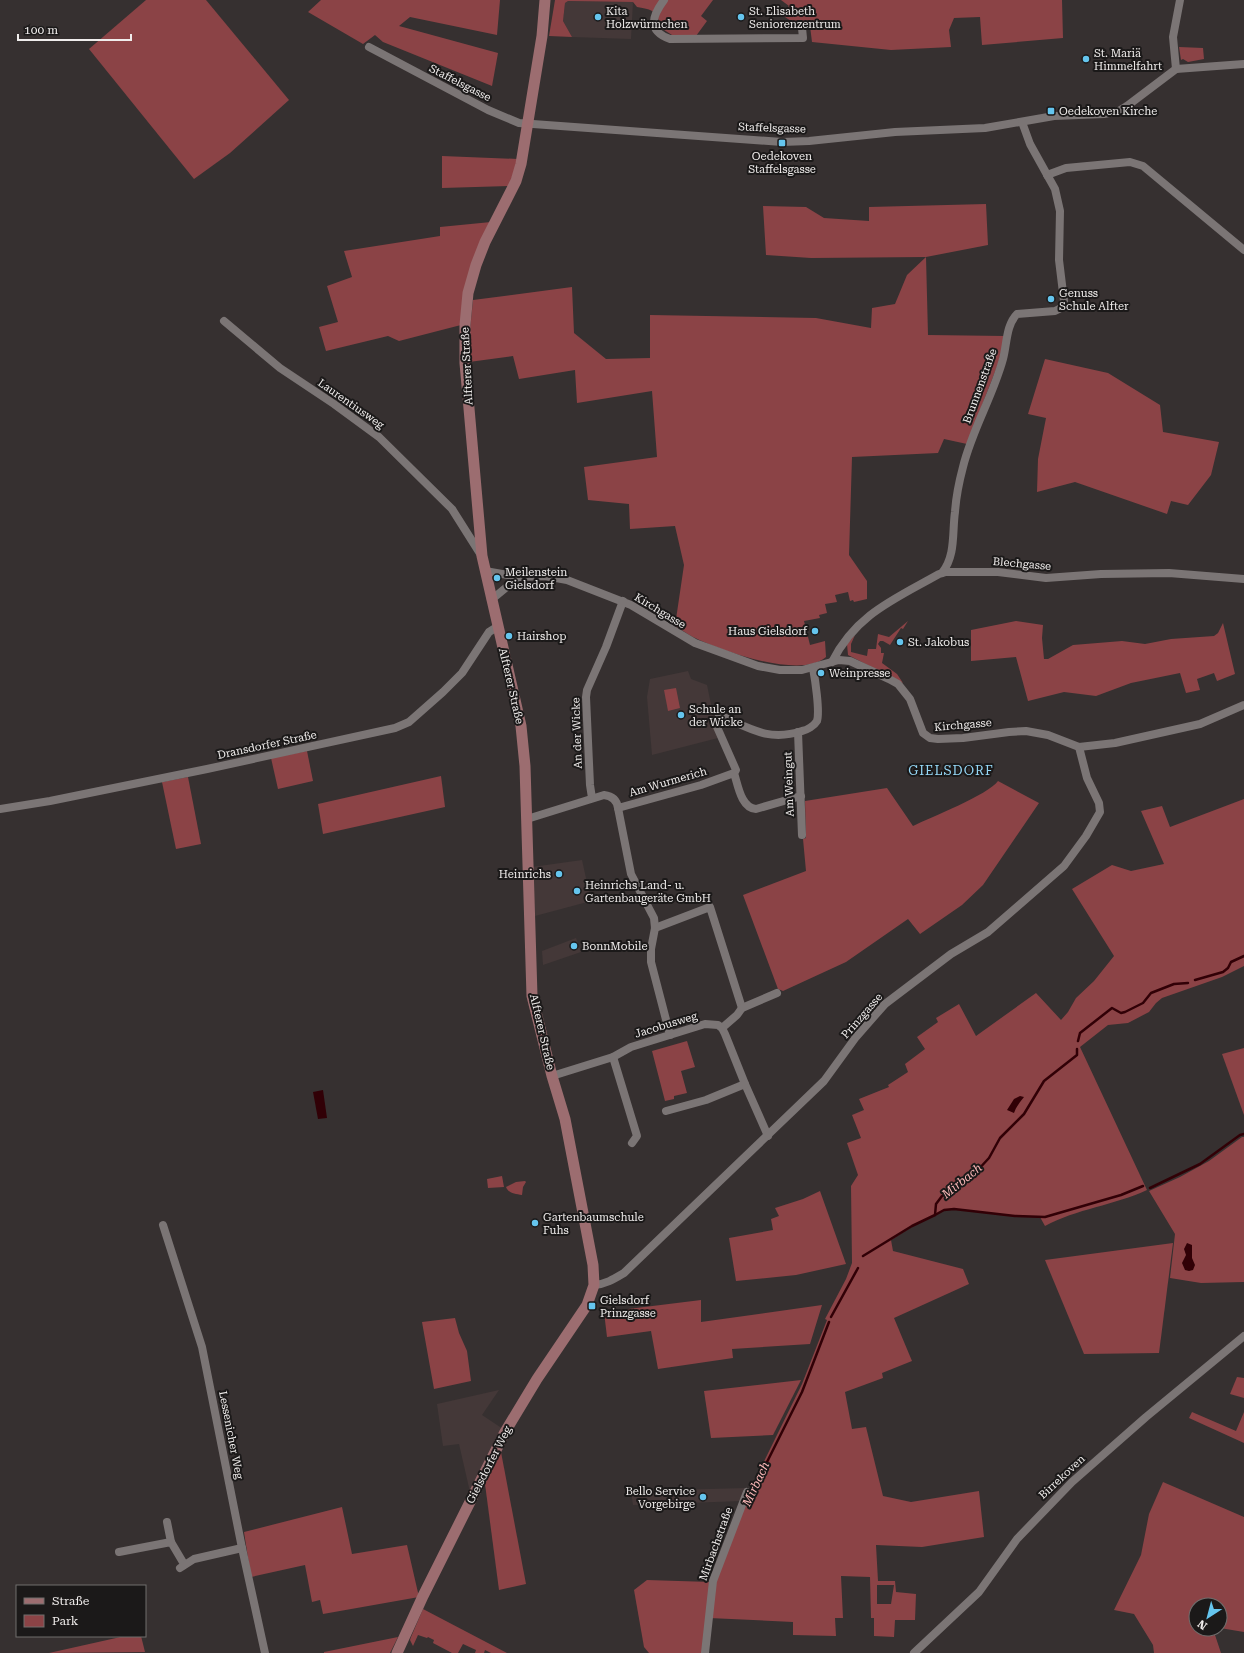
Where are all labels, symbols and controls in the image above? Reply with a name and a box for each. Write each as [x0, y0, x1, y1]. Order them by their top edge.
place label: Kita Holzwürmchen [606, 5, 688, 31]
place label: St. Elisabeth Seniorenzentrum [749, 5, 841, 31]
marker: Kita Holzwürmchen [593, 12, 603, 22]
marker: St. Elisabeth Seniorenzentrum [736, 12, 746, 22]
scale bar [18, 16, 131, 42]
text: 100 m [24, 23, 58, 37]
place label: St. Mariä Himmelfahrt [1094, 47, 1162, 73]
marker: St. Mariä Himmelfahrt [1081, 54, 1091, 64]
street label: Staffelsgasse [427, 62, 493, 104]
place label: Oedekoven Kirche [1059, 105, 1157, 118]
marker: Oedekoven Kirche [1046, 106, 1056, 116]
street label: Staffelsgasse [738, 120, 806, 136]
marker: Oedekoven Staffelsgasse [777, 138, 787, 148]
place label: Oedekoven Staffelsgasse [748, 150, 816, 176]
place label: Genuss Schule Alfter [1059, 287, 1129, 313]
marker: Genuss Schule Alfter [1046, 294, 1056, 304]
street label: Alfterer Straße [458, 327, 476, 405]
street label: Brunnenstraße [960, 347, 1000, 425]
street label: Laurentiusweg [315, 376, 387, 432]
street label: Blechgasse [992, 555, 1052, 573]
place label: Meilenstein Gielsdorf [505, 566, 567, 592]
marker: Meilenstein Gielsdorf [492, 573, 502, 583]
street label: Kirchgasse [632, 591, 688, 631]
place label: Haus Gielsdorf [728, 625, 808, 638]
marker: Haus Gielsdorf [810, 626, 820, 636]
place label: Hairshop [517, 630, 566, 643]
marker: Hairshop [504, 631, 514, 641]
place label: St. Jakobus [908, 636, 969, 649]
marker: St. Jakobus [895, 637, 905, 647]
street label: Alfterer Straße [496, 647, 526, 725]
place label: Weinpresse [829, 667, 890, 680]
marker: Weinpresse [816, 668, 826, 678]
street label: An der Wicke [569, 697, 585, 769]
place label: Schule an der Wicke [689, 703, 743, 729]
marker: Schule an der Wicke [676, 710, 686, 720]
street label: Kirchgasse [934, 716, 992, 734]
street label: Dransdorfer Straße [216, 728, 318, 762]
street label: Am Weingut [781, 751, 797, 817]
district label: GIELSDORF [908, 763, 994, 778]
street label: Am Wurmerich [628, 765, 708, 799]
place label: Heinrichs [499, 868, 551, 881]
marker: Heinrichs [554, 869, 564, 879]
place label: Heinrichs Land- u. Gartenbaugeräte GmbH [585, 879, 711, 905]
marker: Heinrichs Land- u. Gartenbaugeräte GmbH [572, 886, 582, 896]
place label: BonnMobile [582, 940, 648, 953]
marker: BonnMobile [569, 941, 579, 951]
street label: Prinzgasse [839, 991, 885, 1041]
street label: Alfterer Straße [527, 993, 557, 1071]
street label: Jacobusweg [633, 1009, 700, 1041]
water label: Mirbach [938, 1161, 985, 1202]
place label: Gartenbaumschule Fuhs [543, 1211, 644, 1237]
marker: Gartenbaumschule Fuhs [530, 1218, 540, 1228]
place label: Gielsdorf Prinzgasse [600, 1294, 656, 1320]
marker: Gielsdorf Prinzgasse [587, 1301, 597, 1311]
street label: Lessenicher Weg [216, 1390, 246, 1481]
street label: Gielsdorfer Weg [464, 1423, 515, 1506]
street label: Birrekoven [1036, 1452, 1088, 1502]
water label: Mirbach [739, 1459, 772, 1509]
place label: Bello Service Vorgebirge [625, 1485, 695, 1511]
marker: Bello Service Vorgebirge [698, 1492, 708, 1502]
street label: Mirbachstraße [697, 1505, 735, 1583]
legend [16, 1585, 146, 1637]
text: Straße [52, 1594, 90, 1608]
north arrow [1188, 1597, 1228, 1637]
text: Park [52, 1614, 79, 1628]
text: N [1195, 1617, 1210, 1632]

